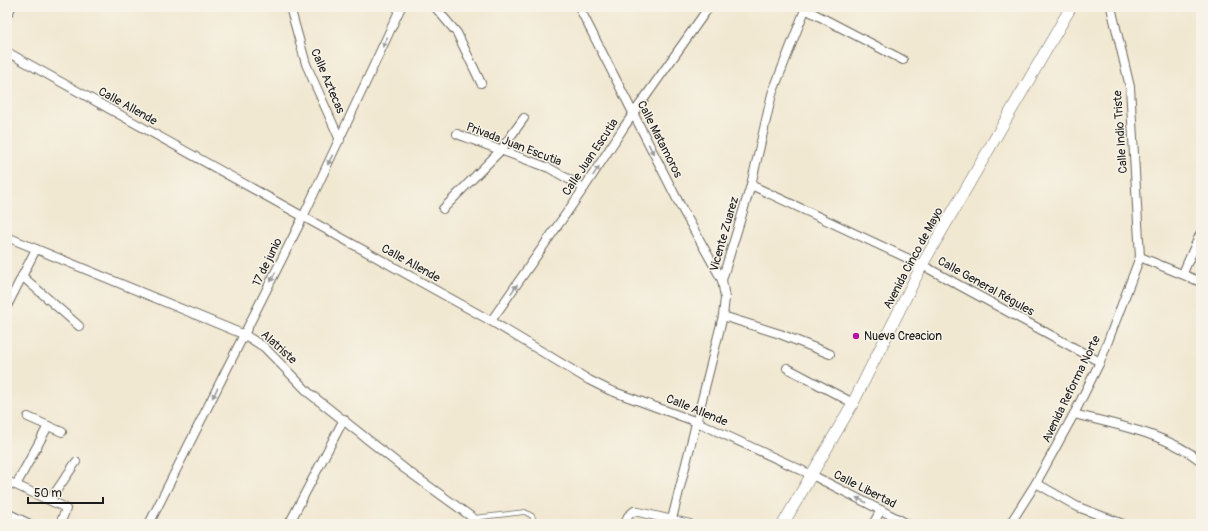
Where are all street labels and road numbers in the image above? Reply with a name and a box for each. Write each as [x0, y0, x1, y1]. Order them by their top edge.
street label: Calle Aztecas [307, 47, 348, 116]
street label: Calle Allende [96, 84, 160, 129]
street label: Calle Indio Triste [1110, 90, 1131, 174]
street label: Calle Matamoros [634, 98, 686, 181]
street label: Calle Juan Escutia [559, 115, 622, 199]
street label: Privada Juan Escutia [464, 119, 564, 170]
street label: Vicente Zuarez [707, 195, 742, 273]
street label: Avenida Cinco de Mayo [880, 204, 947, 312]
street label: 17 de junio [249, 235, 286, 289]
street label: Calle Allende [379, 241, 443, 286]
street label: Calle General Régules [935, 254, 1037, 320]
street label: Alatriste [258, 327, 300, 367]
street label: Avenida Reforma Norte [1039, 333, 1104, 445]
street label: Calle Allende [664, 391, 730, 430]
street label: Calle Libertad [831, 467, 899, 512]

